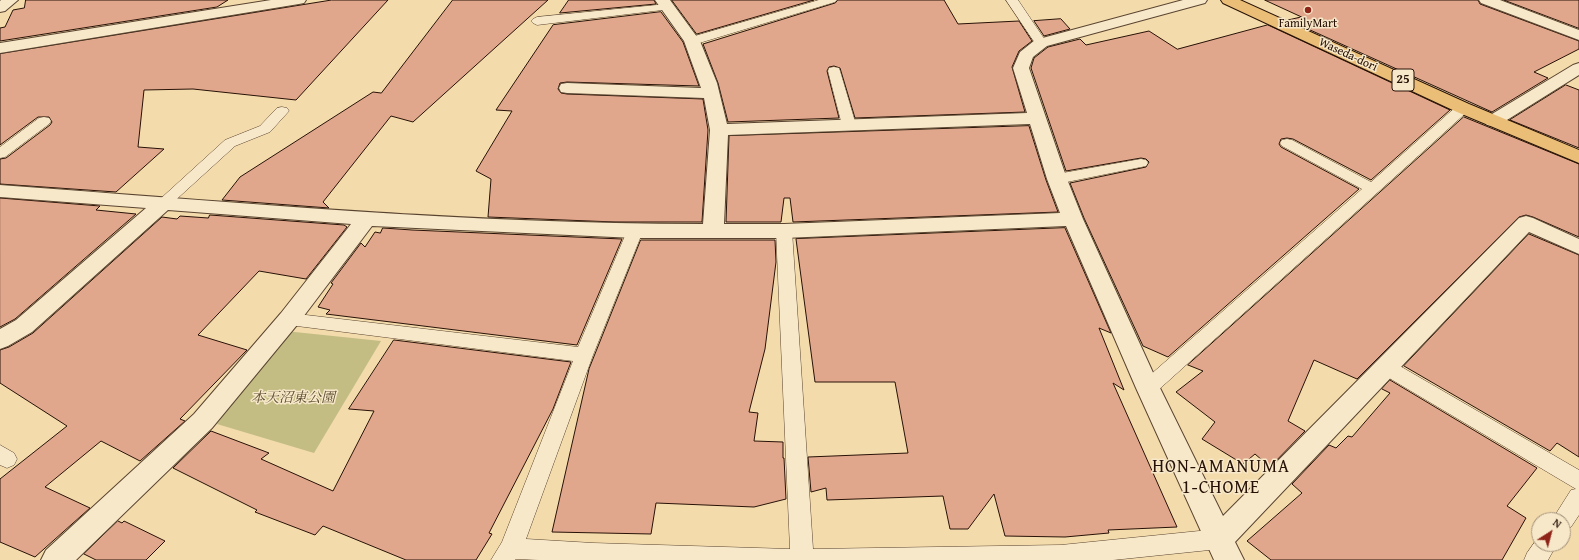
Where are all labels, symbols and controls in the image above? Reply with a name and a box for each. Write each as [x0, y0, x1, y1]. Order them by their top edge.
marker: FamilyMart [1303, 5, 1313, 15]
place label: FamilyMart [1279, 17, 1337, 31]
street label: Waseda-dori [1316, 35, 1380, 75]
road number: 25 [1392, 69, 1414, 91]
park label: 本天沼東公園 [251, 390, 335, 406]
district label: HON-AMANUMA 1-CHOME [1152, 456, 1290, 498]
north arrow [1531, 512, 1571, 552]
text: N [1550, 514, 1565, 532]

